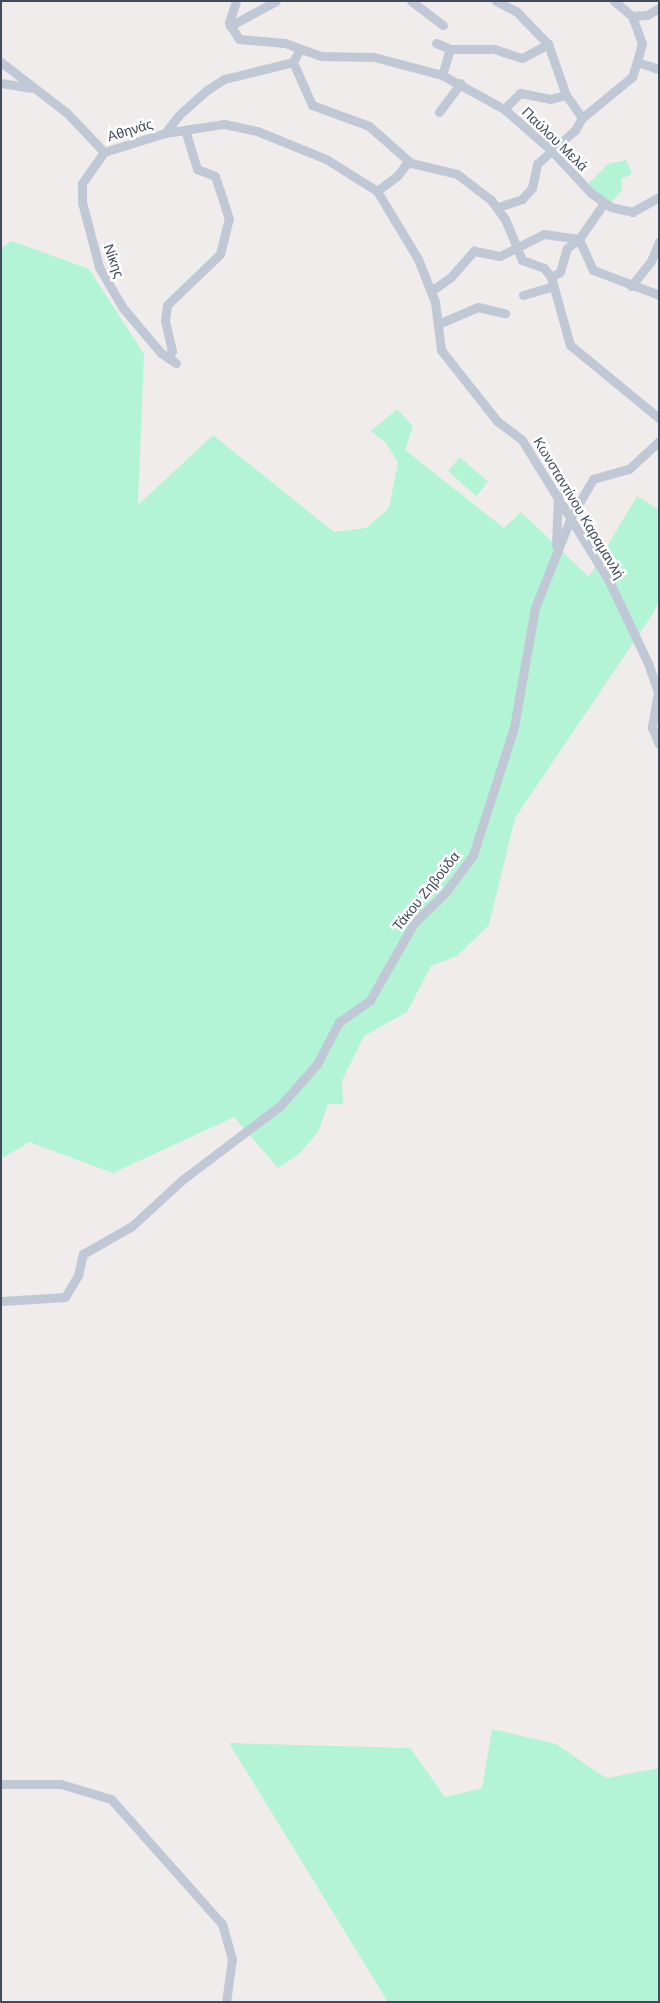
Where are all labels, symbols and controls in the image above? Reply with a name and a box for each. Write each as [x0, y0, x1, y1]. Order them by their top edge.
street label: Παύλου Μελά [519, 104, 591, 174]
street label: Αθηνάς [105, 115, 155, 145]
street label: Νίκης [100, 242, 128, 280]
street label: Κωνσταντίνου Καραμανλή [530, 434, 628, 582]
street label: Τάκου Ζηβούδα [389, 848, 463, 934]

